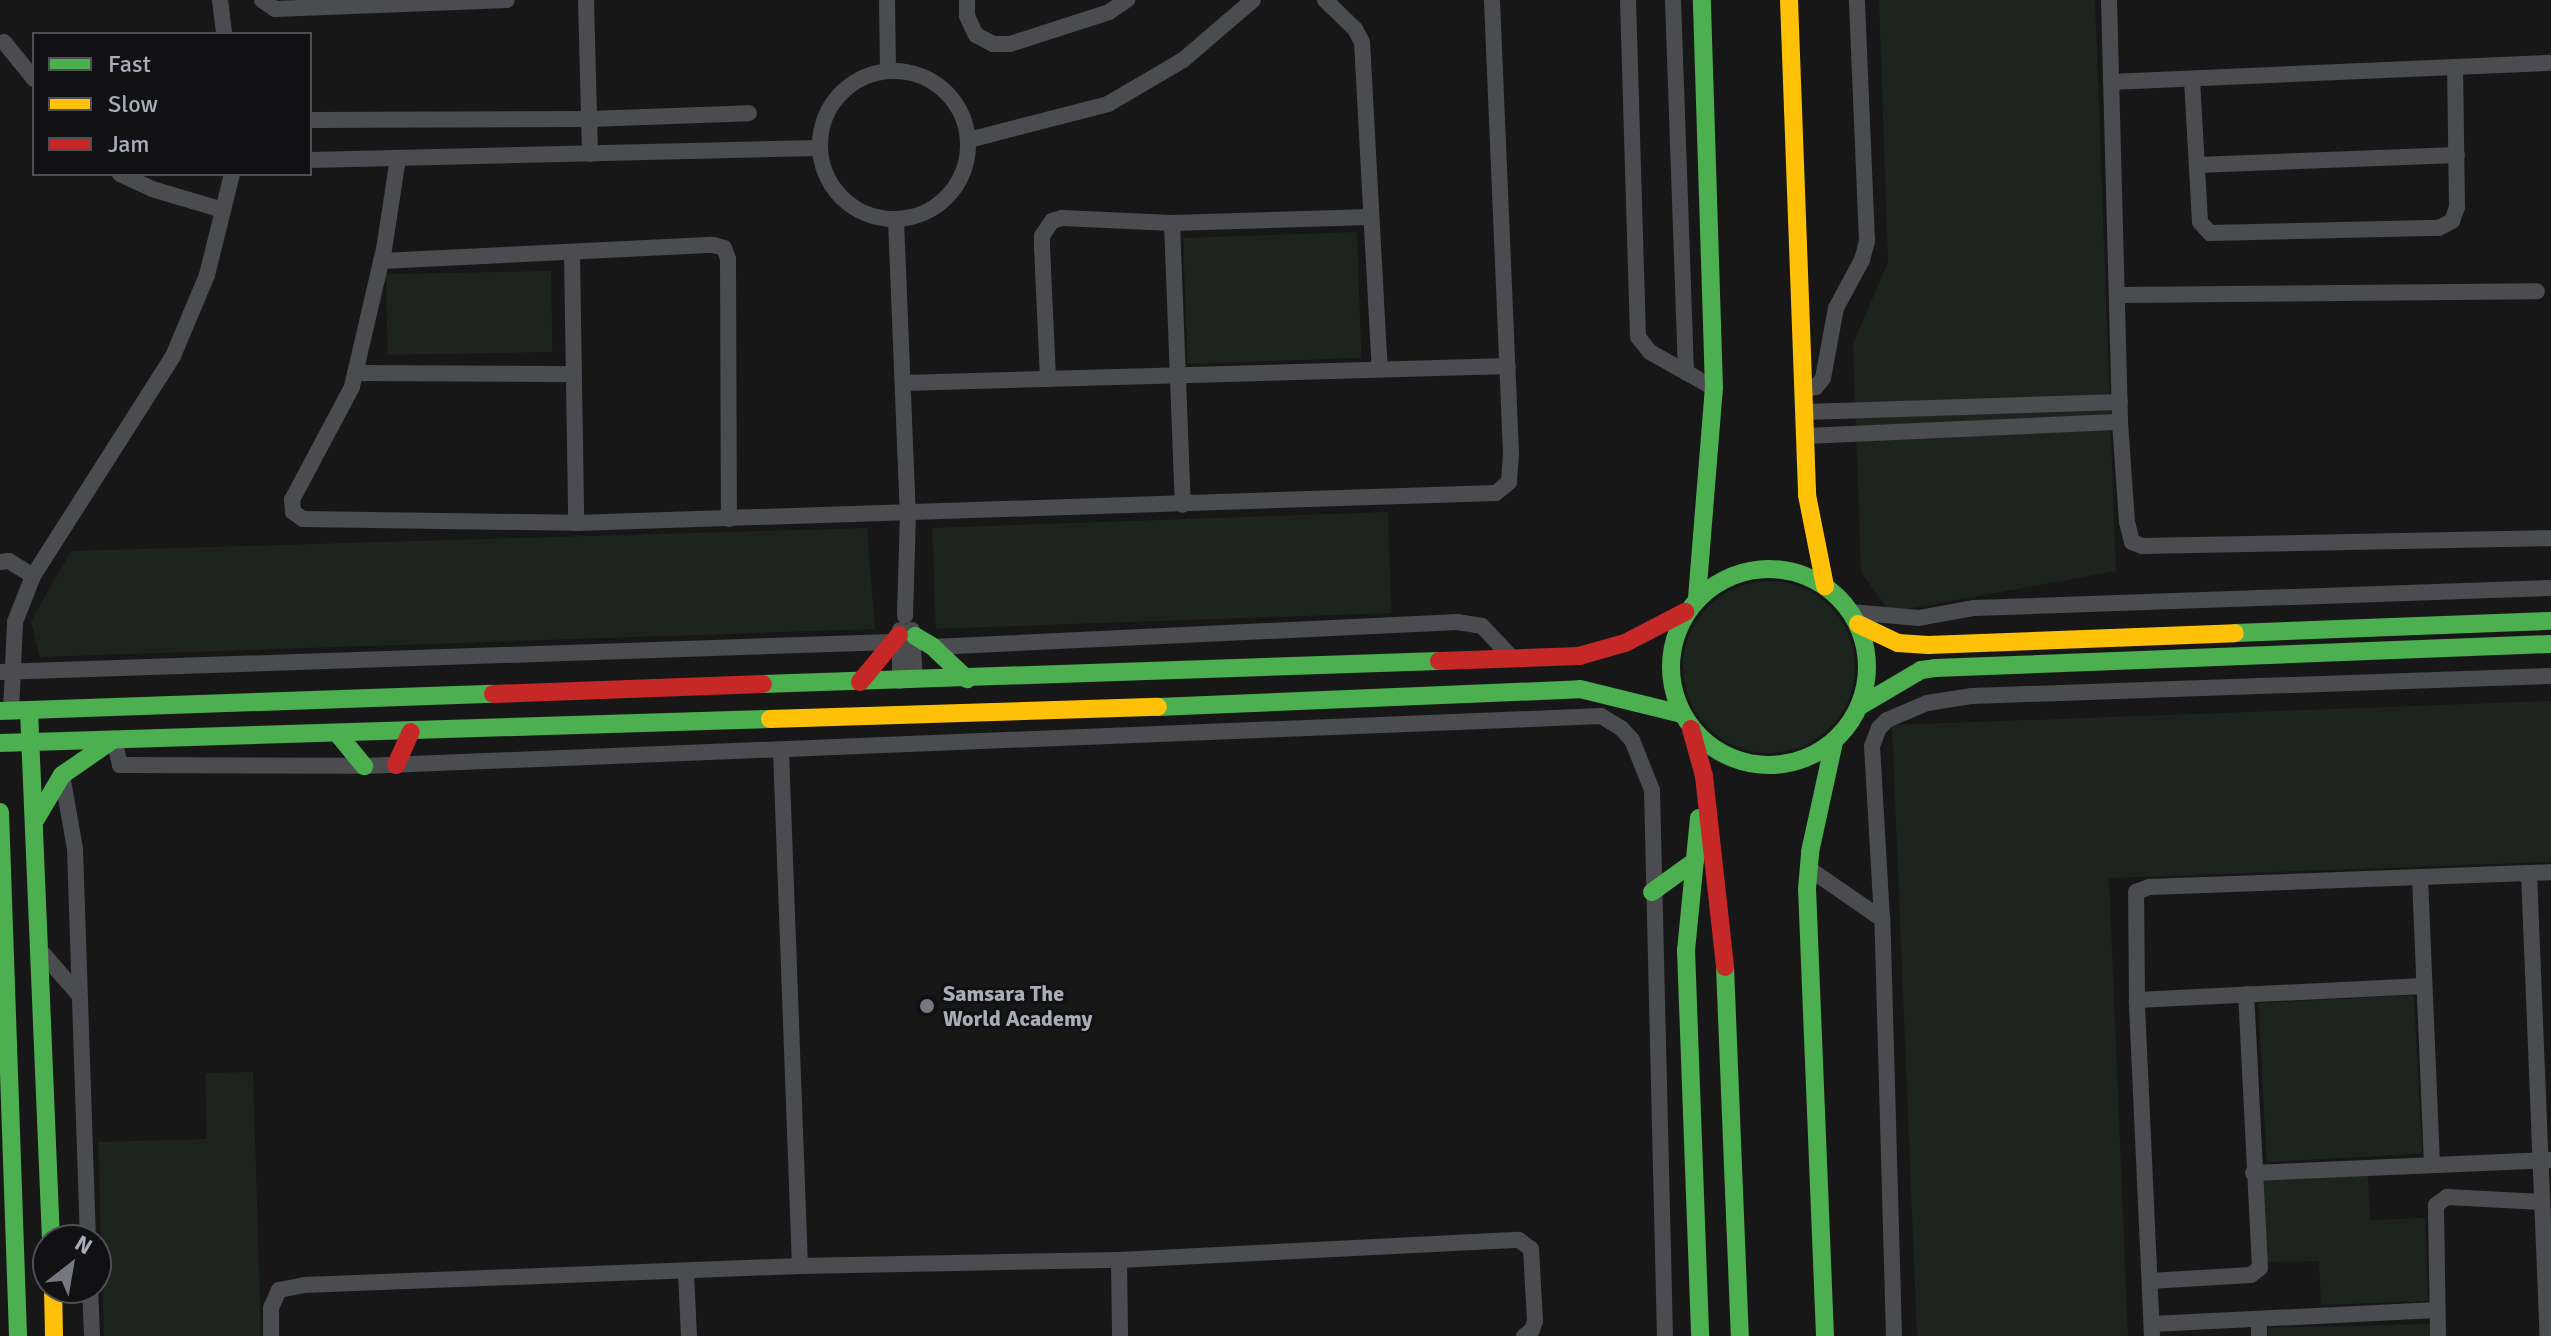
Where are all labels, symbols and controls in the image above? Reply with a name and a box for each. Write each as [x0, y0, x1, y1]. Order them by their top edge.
legend [32, 32, 312, 176]
text: Fast [108, 49, 151, 79]
text: Slow [108, 89, 158, 119]
text: Jam [108, 129, 149, 159]
place label: Samsara The World Academy [943, 980, 1092, 1032]
marker: Samsara The World Academy [918, 997, 936, 1015]
north arrow [32, 1224, 112, 1304]
text: N [70, 1229, 97, 1260]

